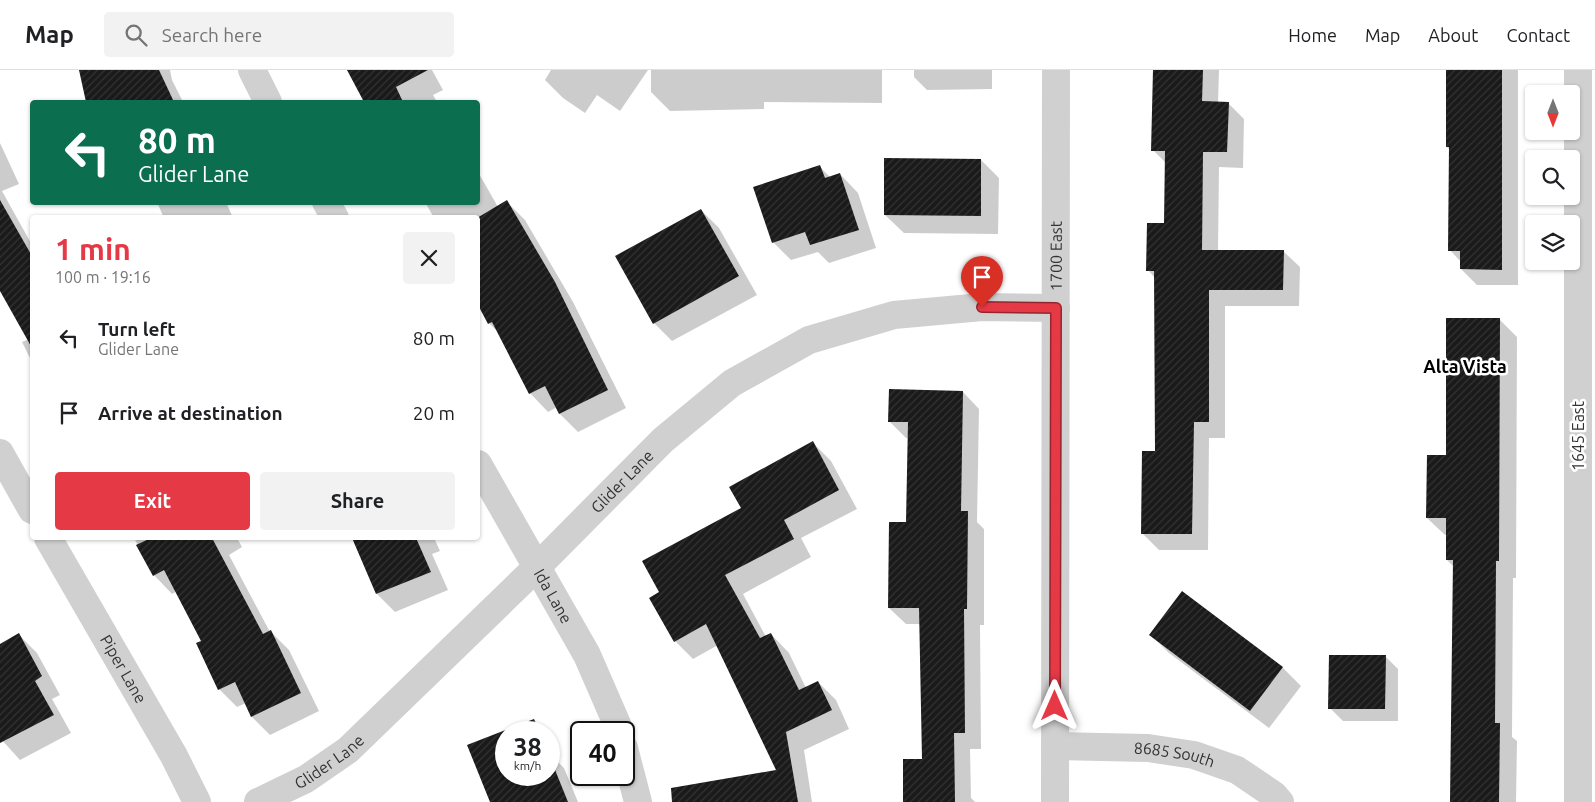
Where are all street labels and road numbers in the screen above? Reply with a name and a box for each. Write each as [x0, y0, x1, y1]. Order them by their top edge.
street label: 1700 East [1047, 220, 1065, 291]
street label: 1645 East [1569, 400, 1587, 471]
street label: Glider Lane [587, 446, 657, 516]
street label: Ida Lane [531, 566, 576, 626]
street label: Piper Lane [97, 631, 150, 706]
street label: Glider Lane [292, 731, 367, 792]
street label: 8685 South [1134, 739, 1217, 771]

